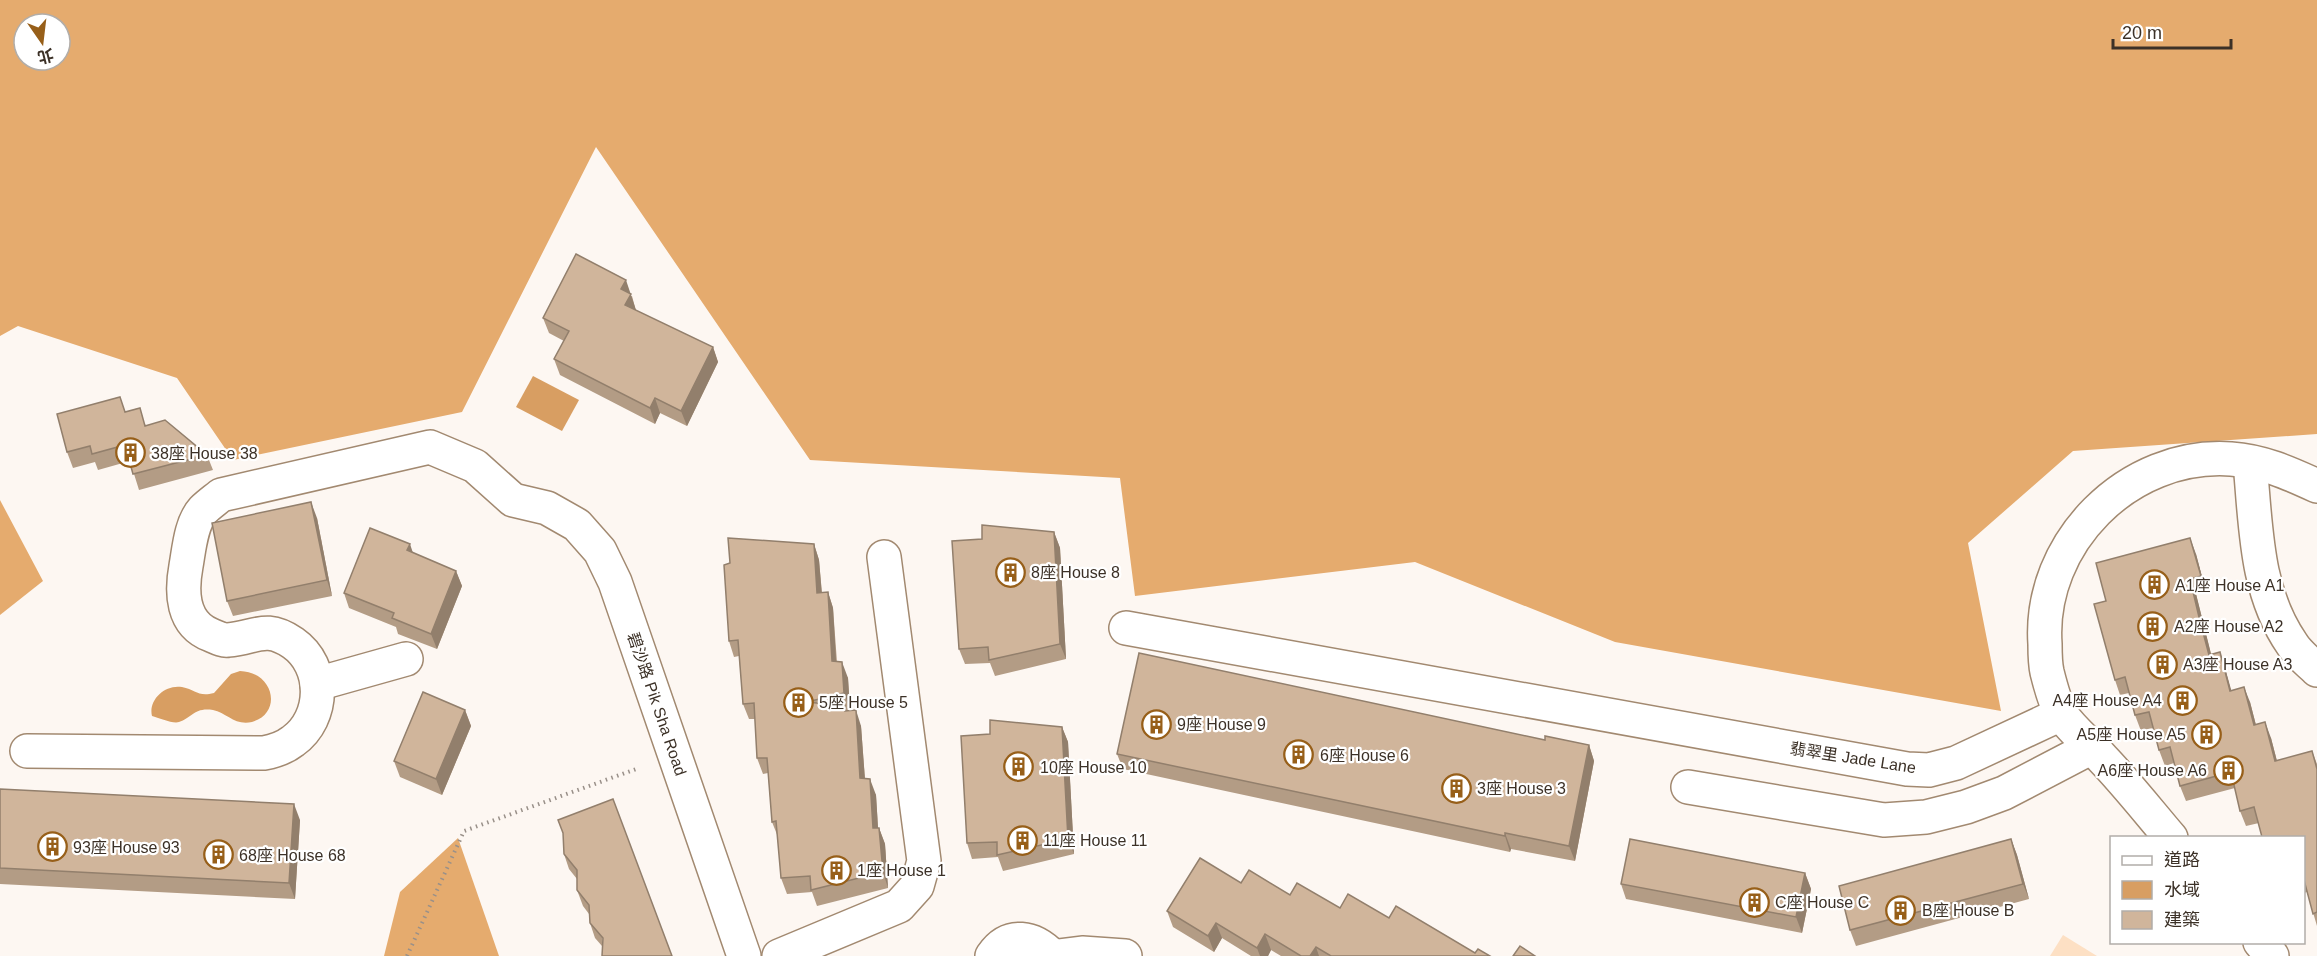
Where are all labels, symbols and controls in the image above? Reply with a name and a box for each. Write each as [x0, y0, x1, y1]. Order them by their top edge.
north arrow [12, 12, 72, 72]
scale bar [2113, 12, 2232, 50]
text: 20 m [2122, 23, 2162, 43]
text: 北 [36, 46, 55, 66]
building icon: 38座 House 38 [114, 437, 146, 469]
place label: 38座 House 38 [151, 445, 258, 462]
building icon: 8座 House 8 [994, 556, 1026, 588]
place label: 8座 House 8 [1031, 564, 1120, 581]
building icon: A1座 House A1 [2138, 569, 2170, 601]
place label: A1座 House A1 [2175, 577, 2285, 594]
building icon: A2座 House A2 [2137, 610, 2169, 642]
place label: A2座 House A2 [2174, 618, 2284, 635]
street label: 碧沙路 Pik Sha Road [624, 630, 690, 778]
building icon: A3座 House A3 [2146, 648, 2178, 680]
place label: A3座 House A3 [2183, 656, 2293, 673]
building icon: A4座 House A4 [2167, 684, 2199, 716]
building icon: 5座 House 5 [782, 686, 814, 718]
place label: A4座 House A4 [2053, 692, 2162, 709]
place label: 5座 House 5 [819, 694, 908, 711]
building icon: 9座 House 9 [1140, 708, 1172, 740]
place label: 9座 House 9 [1177, 716, 1266, 733]
building icon: A5座 House A5 [2191, 718, 2223, 750]
place label: A5座 House A5 [2077, 726, 2186, 743]
building icon: 6座 House 6 [1283, 739, 1315, 771]
street label: 翡翠里 Jade Lane [1789, 740, 1917, 776]
place label: 6座 House 6 [1320, 747, 1409, 764]
building icon: 10座 House 10 [1003, 751, 1035, 783]
building icon: A6座 House A6 [2212, 754, 2244, 786]
place label: 10座 House 10 [1040, 759, 1147, 776]
place label: A6座 House A6 [2098, 762, 2207, 779]
building icon: 3座 House 3 [1440, 772, 1472, 804]
place label: 3座 House 3 [1477, 780, 1566, 797]
building icon: 11座 House 11 [1006, 824, 1038, 856]
building icon: 93座 House 93 [36, 831, 68, 863]
place label: 11座 House 11 [1043, 832, 1147, 849]
legend [2110, 836, 2305, 944]
place label: 93座 House 93 [73, 839, 180, 856]
building icon: 68座 House 68 [202, 839, 234, 871]
place label: 68座 House 68 [239, 847, 346, 864]
text: 道路 [2164, 850, 2200, 870]
building icon: 1座 House 1 [820, 854, 852, 886]
place label: 1座 House 1 [857, 862, 946, 879]
text: 水域 [2164, 880, 2200, 900]
building icon: C座 House C [1738, 886, 1770, 918]
place label: C座 House C [1775, 894, 1869, 911]
building icon: B座 House B [1885, 894, 1917, 926]
place label: B座 House B [1922, 902, 2015, 919]
text: 建築 [2164, 910, 2200, 930]

